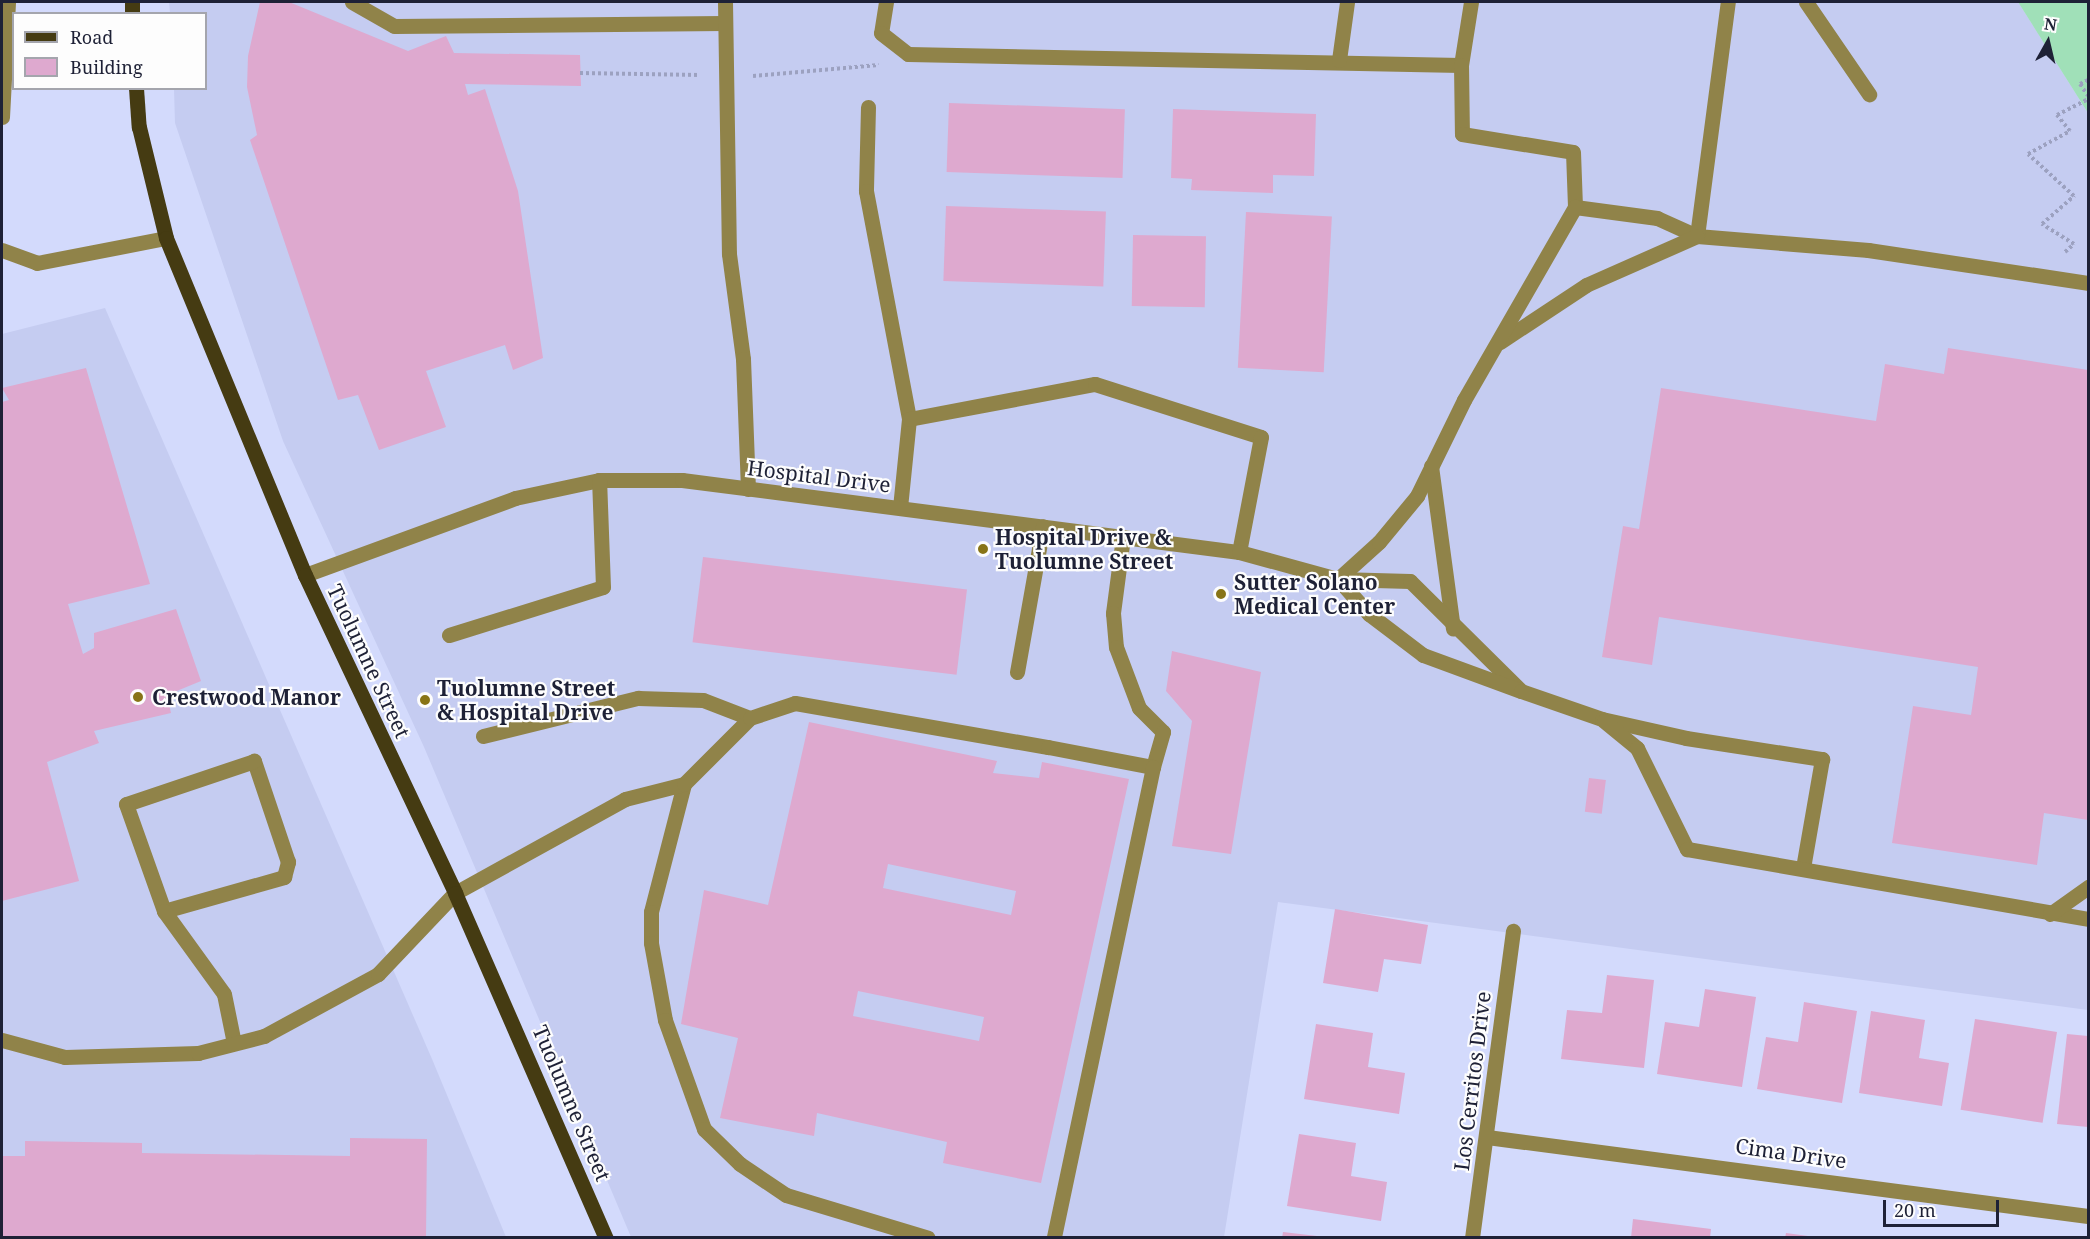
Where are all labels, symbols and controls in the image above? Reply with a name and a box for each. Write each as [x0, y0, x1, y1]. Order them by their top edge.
legend [12, 12, 207, 90]
north arrow [2018, 12, 2078, 72]
text: N [2043, 12, 2058, 36]
text: Road [70, 25, 113, 49]
text: Building [70, 55, 143, 79]
street label: Hospital Drive [746, 455, 892, 497]
place label: Hospital Drive & Tuolumne Street [995, 524, 1173, 574]
marker: Hospital Drive & Tuolumne Street [976, 542, 990, 556]
place label: Sutter Solano Medical Center [1234, 569, 1395, 619]
street label: Tuolumne Street [322, 580, 416, 742]
marker: Sutter Solano Medical Center [1212, 585, 1230, 603]
place label: Tuolumne Street & Hospital Drive [437, 675, 615, 725]
place label: Crestwood Manor [152, 684, 341, 710]
marker: Crestwood Manor [129, 688, 147, 706]
marker: Tuolumne Street & Hospital Drive [418, 693, 432, 707]
street label: Los Cerritos Drive [1448, 990, 1496, 1172]
street label: Tuolumne Street [528, 1021, 616, 1185]
street label: Cima Drive [1734, 1133, 1848, 1173]
scale bar [1886, 1188, 2002, 1226]
text: 20 m [1894, 1198, 1936, 1222]

